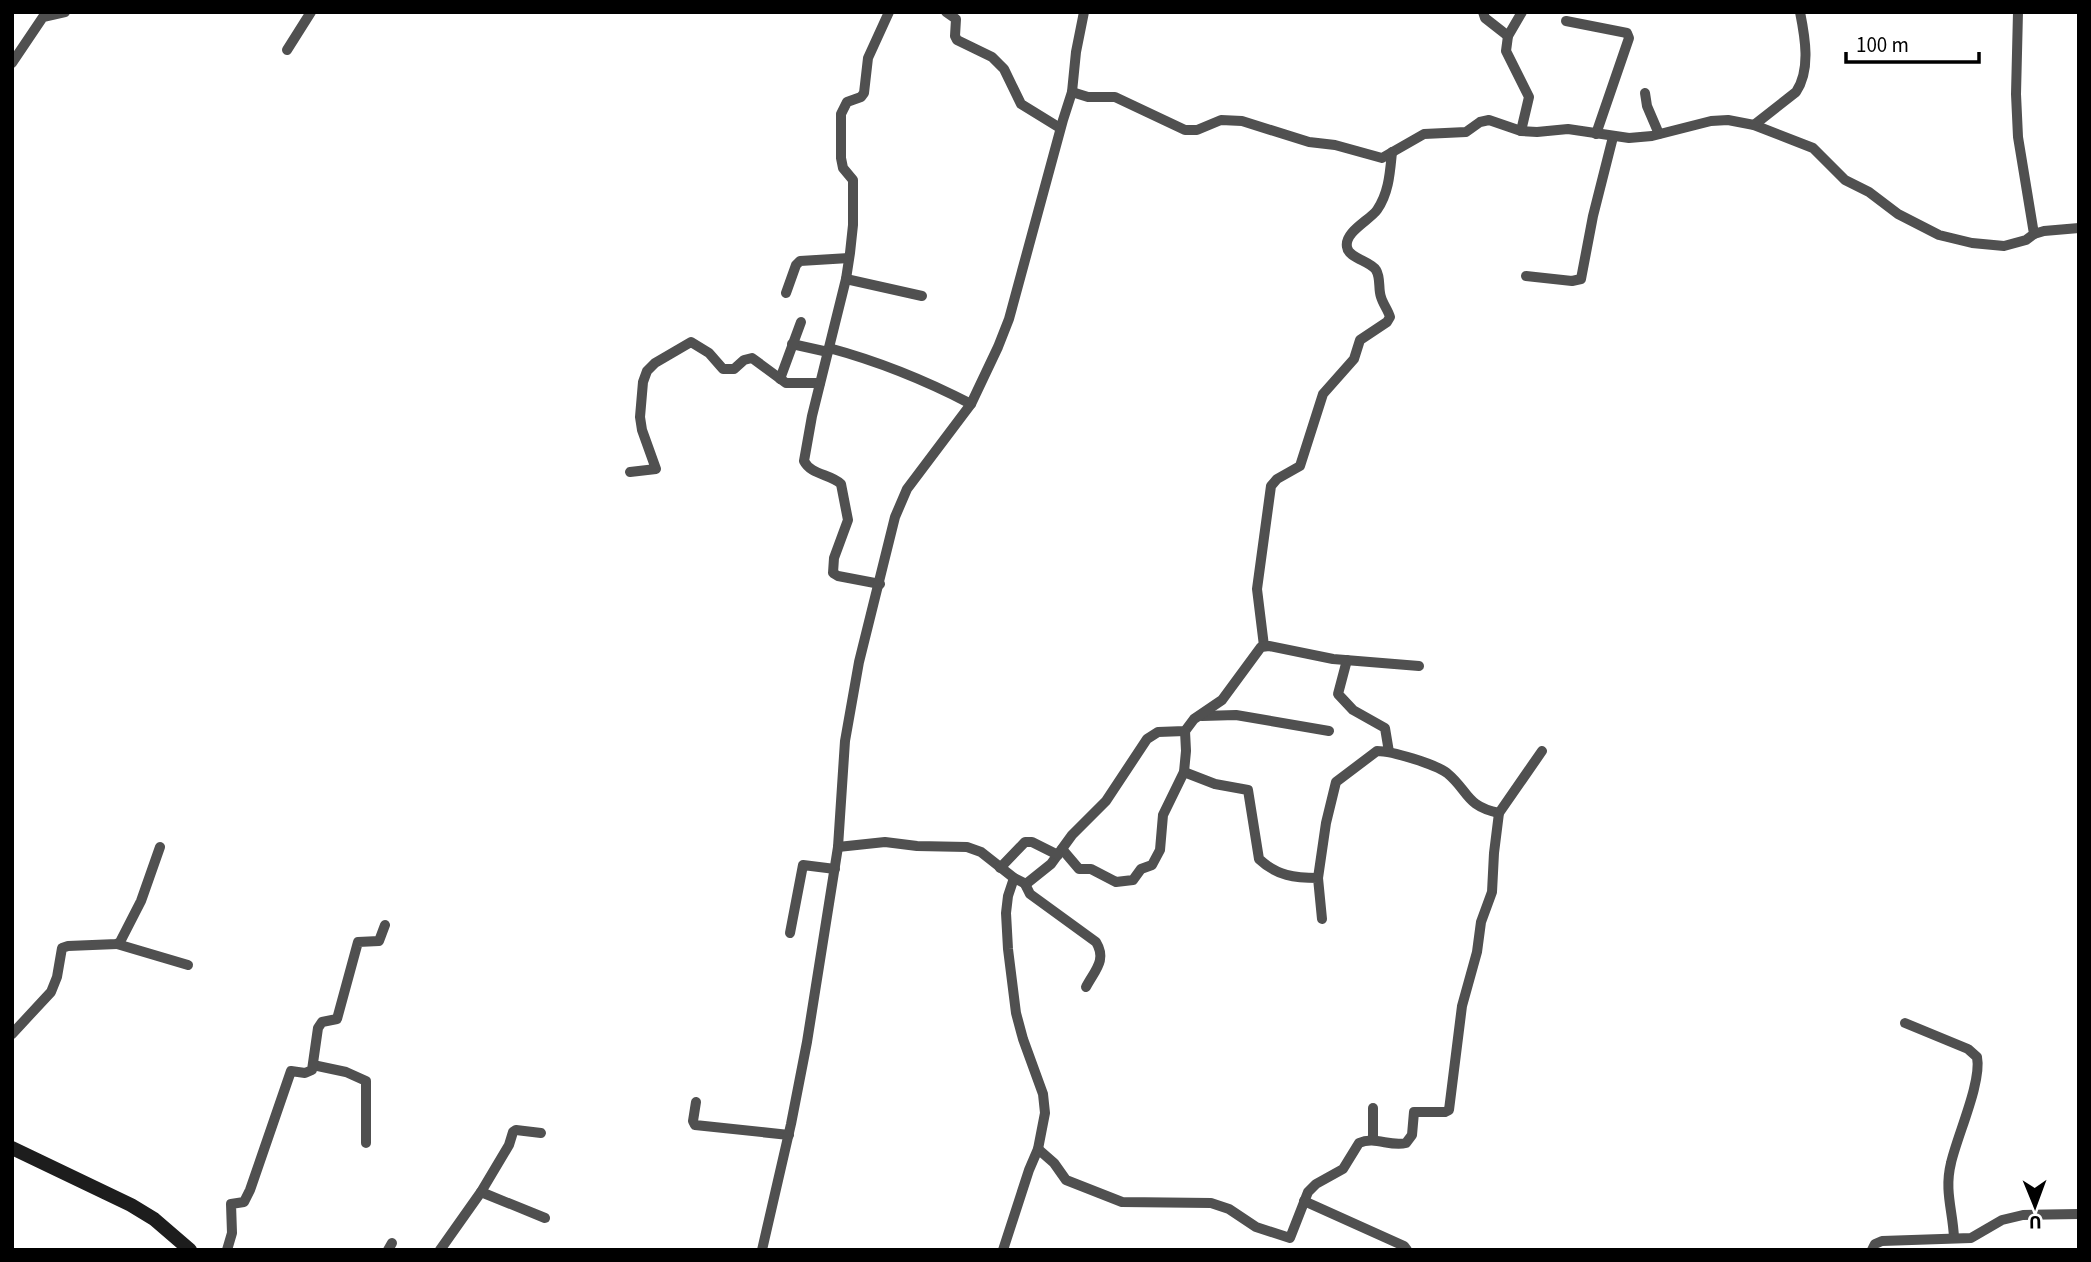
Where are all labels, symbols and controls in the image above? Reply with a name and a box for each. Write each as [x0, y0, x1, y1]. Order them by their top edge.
scale bar [1846, 21, 1979, 65]
text: 100 m [1856, 30, 1909, 60]
north arrow [2000, 1171, 2070, 1241]
text: U [2029, 1208, 2042, 1235]

